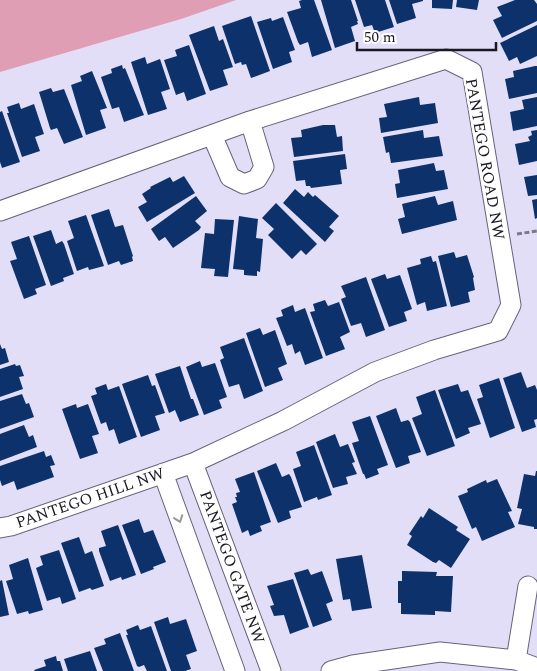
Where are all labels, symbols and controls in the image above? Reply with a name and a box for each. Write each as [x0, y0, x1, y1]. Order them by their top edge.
scale bar [357, 20, 496, 52]
text: 50 m [364, 26, 396, 49]
street label: PANTEGO ROAD NW [459, 76, 511, 242]
street label: PANTEGO HILL NW [12, 461, 168, 535]
street label: PANTEGO GATE NW [193, 487, 271, 647]
one-way arrow [173, 514, 183, 522]

